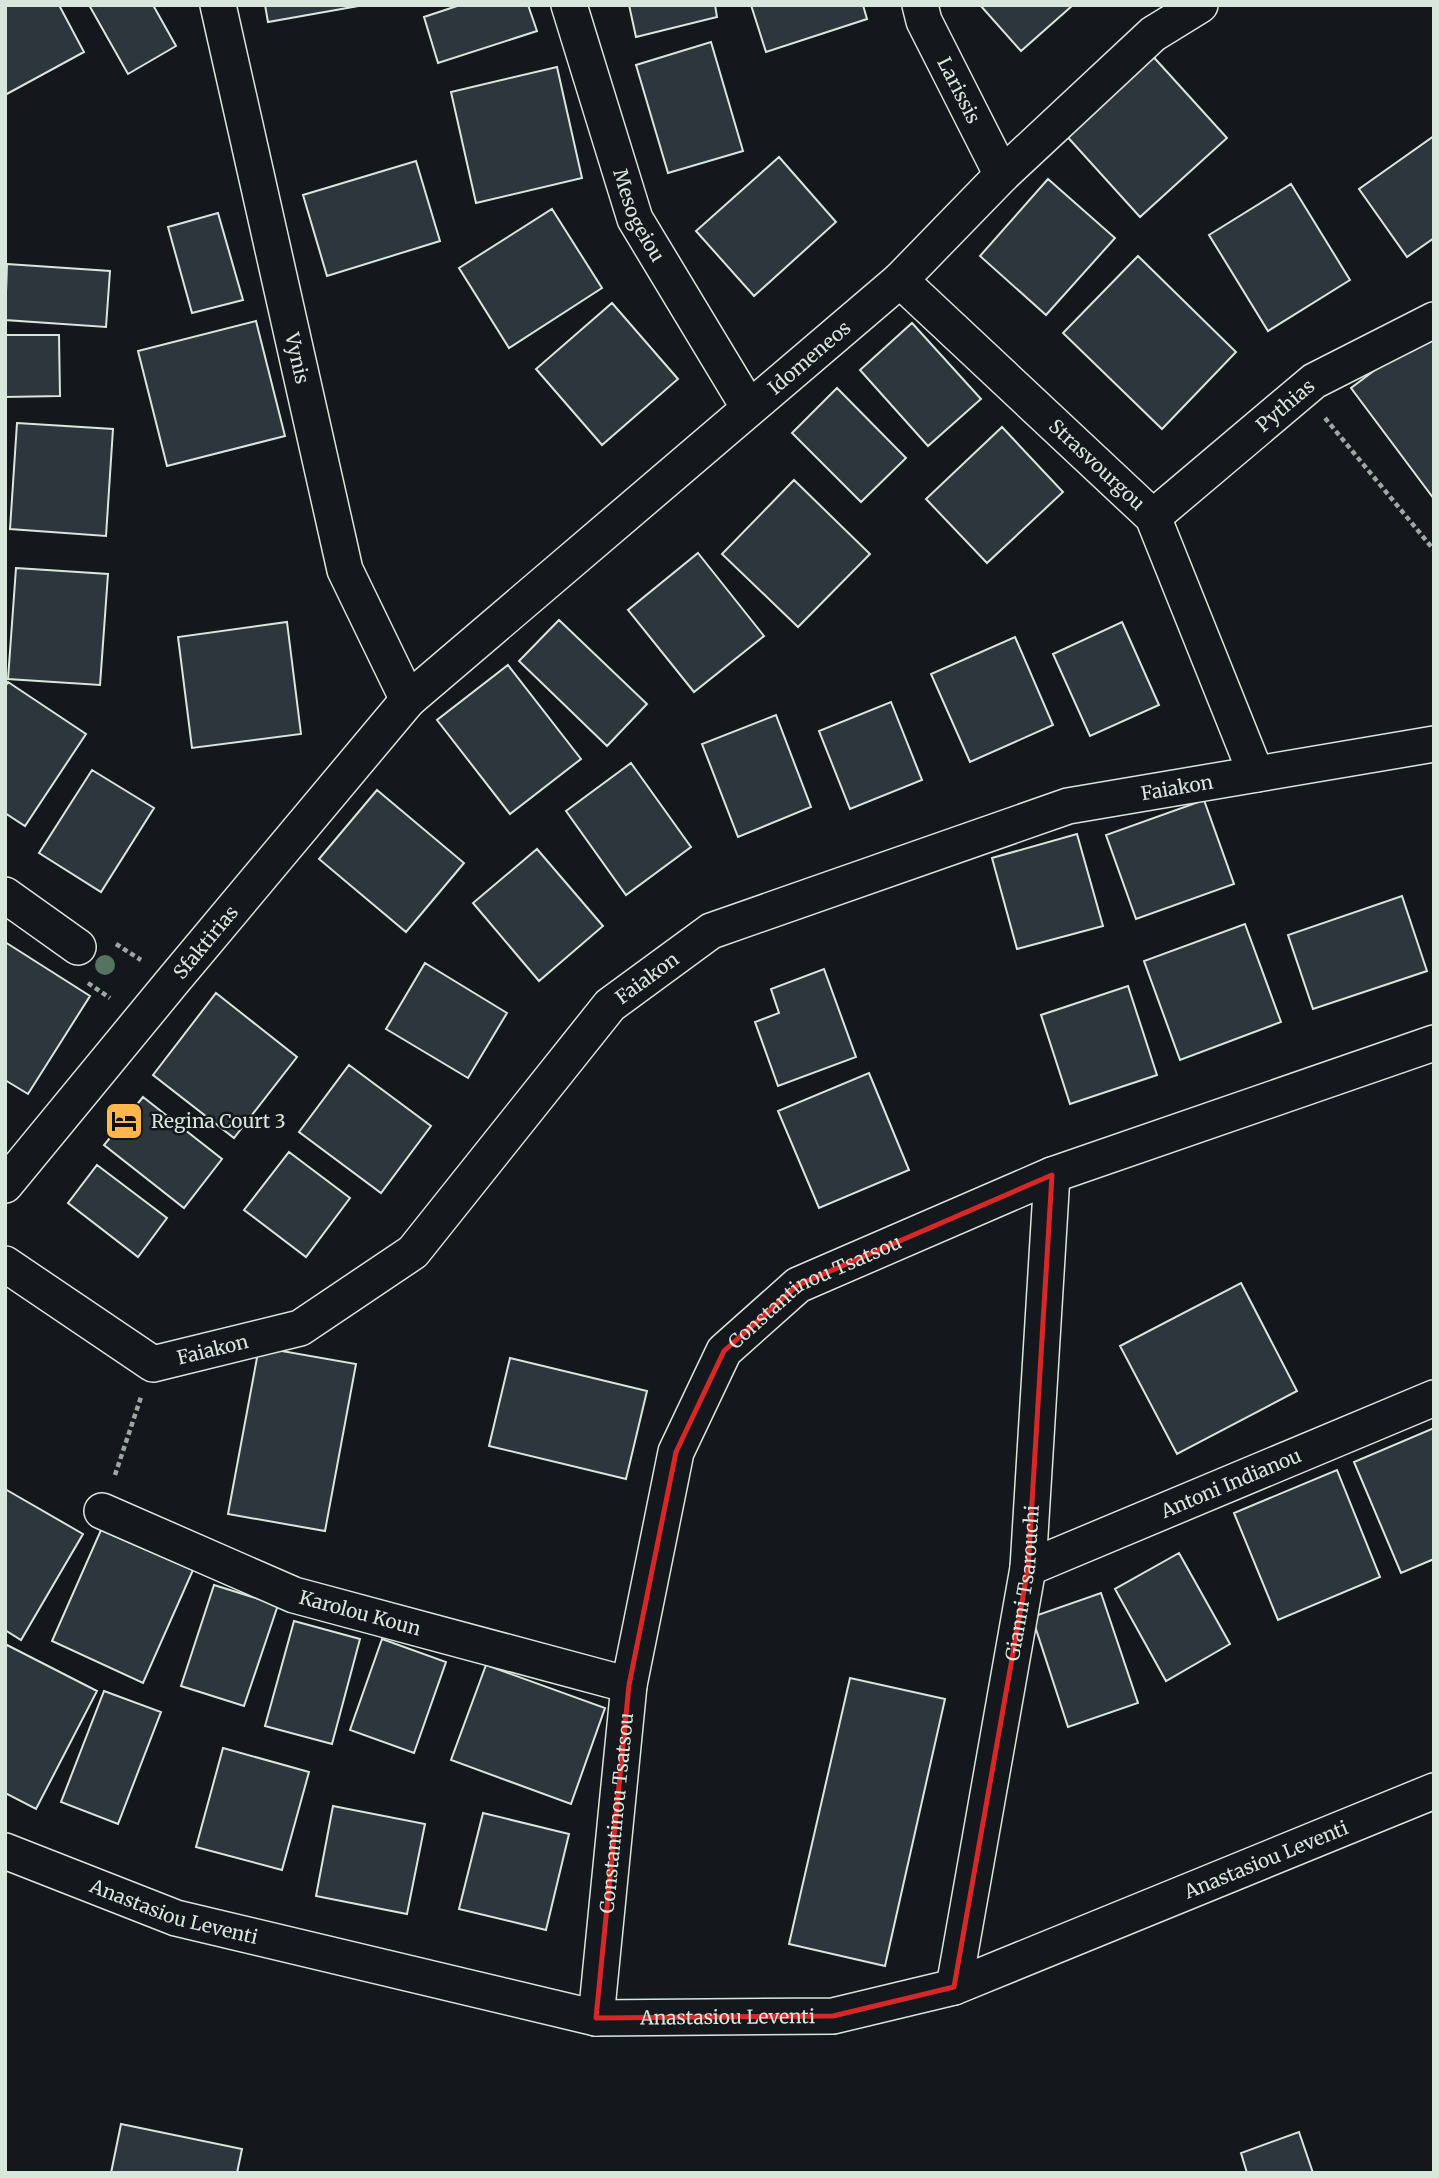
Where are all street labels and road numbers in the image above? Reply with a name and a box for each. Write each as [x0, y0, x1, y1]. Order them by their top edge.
street label: Larissis [932, 53, 986, 127]
street label: Mesogeiou [608, 166, 670, 266]
street label: Idomeneos [763, 316, 855, 400]
street label: Vynis [280, 329, 315, 386]
street label: Pythias [1251, 374, 1319, 437]
street label: Strasvourgou [1044, 414, 1150, 515]
street label: Faiakon [1139, 770, 1215, 805]
street label: Sfaktirias [168, 900, 243, 984]
street label: Faiakon [611, 946, 684, 1009]
street label: Constantinou Tsatsou [723, 1230, 905, 1354]
street label: Faiakon [174, 1329, 251, 1370]
street label: Antoni Indianou [1156, 1443, 1305, 1523]
street label: Gianni Tsarouchi [1000, 1504, 1044, 1663]
street label: Karolou Koun [297, 1585, 424, 1641]
street label: Constantinou Tsatsou [594, 1711, 638, 1914]
street label: Anastasiou Leventi [1180, 1815, 1352, 1904]
street label: Anastasiou Leventi [86, 1873, 260, 1949]
street label: Anastasiou Leventi [639, 2004, 815, 2030]

